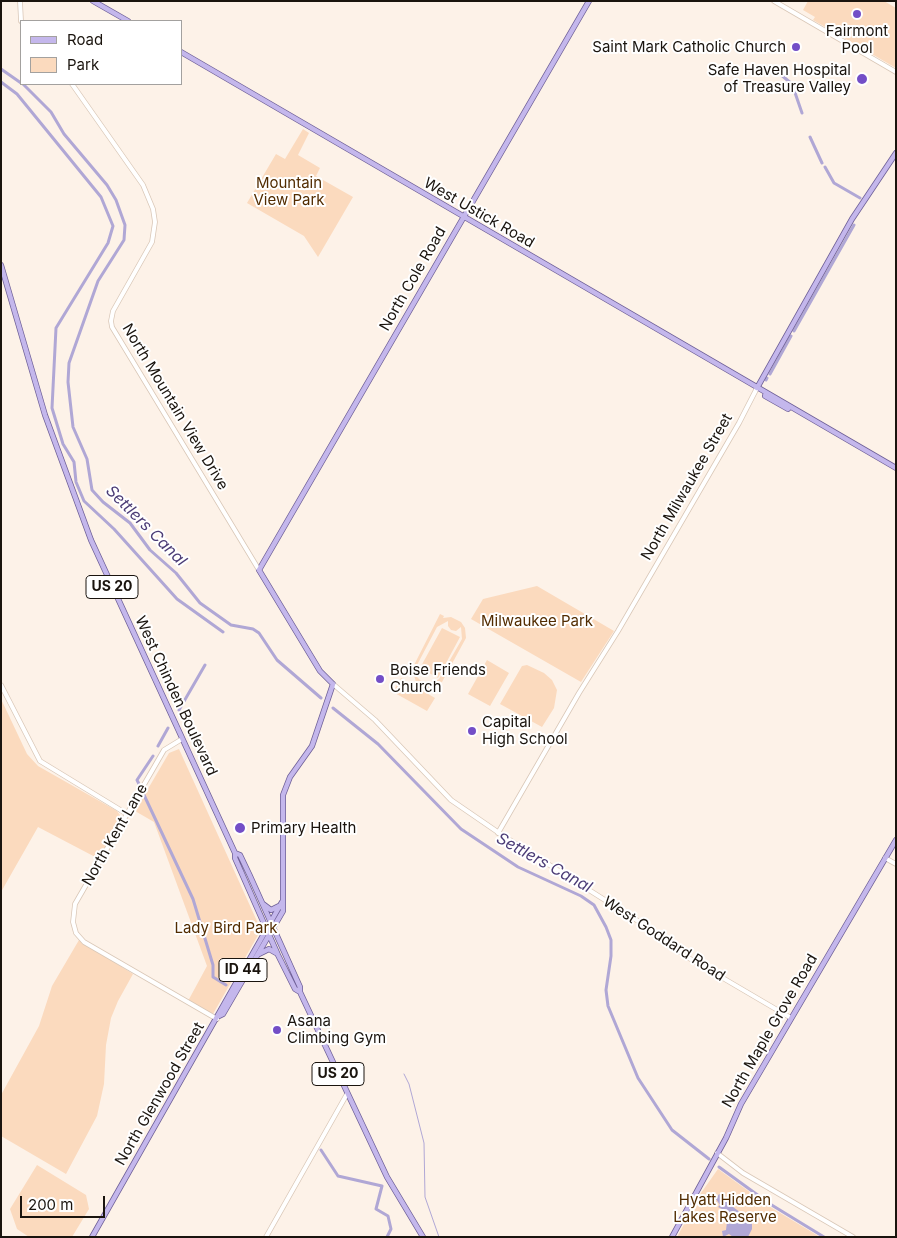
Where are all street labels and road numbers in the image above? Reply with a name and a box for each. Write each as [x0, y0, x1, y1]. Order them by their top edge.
street label: West Ustick Road [421, 174, 537, 252]
street label: North Cole Road [376, 224, 450, 334]
street label: North Mountain View Drive [118, 321, 232, 493]
street label: North Milwaukee Street [638, 410, 736, 564]
road number: US 20 [86, 576, 138, 598]
street label: West Chinden Boulevard [131, 613, 221, 779]
street label: North Kent Lane [78, 781, 152, 889]
street label: West Goddard Road [600, 893, 728, 985]
street label: North Maple Grove Road [719, 951, 821, 1111]
road number: ID 44 [219, 958, 267, 982]
street label: North Glenwood Street [112, 1019, 208, 1169]
road number: US 20 [312, 1062, 364, 1086]

